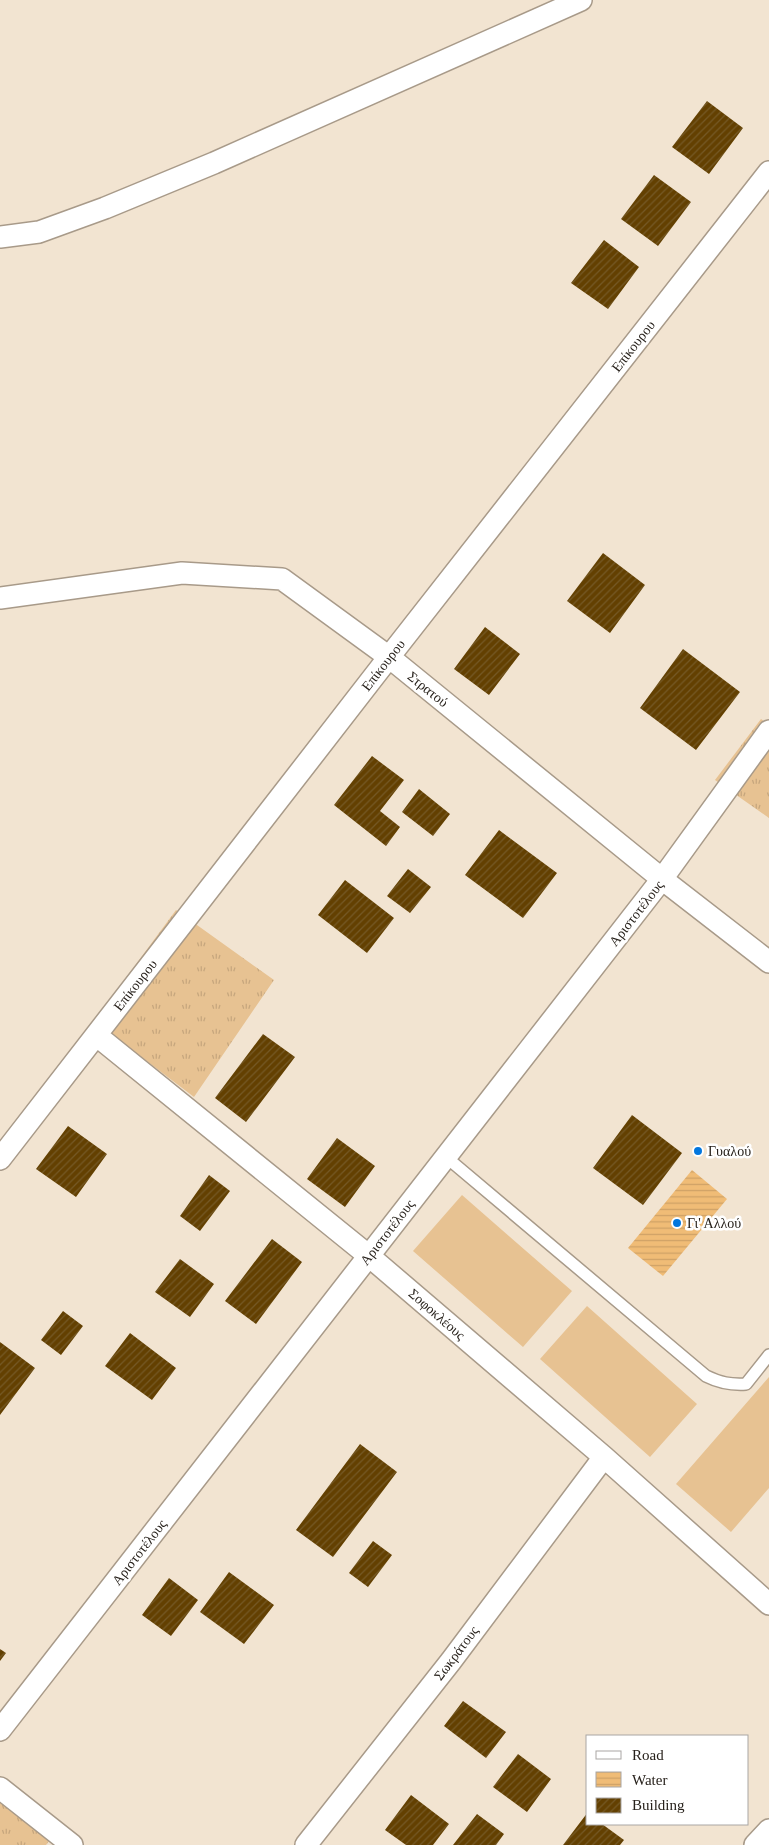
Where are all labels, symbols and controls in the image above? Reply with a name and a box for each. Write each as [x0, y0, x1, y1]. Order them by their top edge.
street label: Επίκουρου [609, 318, 658, 375]
street label: Επίκουρου [359, 637, 408, 694]
street label: Στρατού [405, 669, 451, 710]
street label: Αριστοτέλους [606, 877, 667, 949]
street label: Επίκουρου [111, 957, 160, 1014]
place label: Γυαλού [708, 1144, 751, 1159]
marker: Γυαλού [692, 1145, 704, 1157]
street label: Αριστοτέλους [357, 1196, 418, 1268]
place label: Γι' Αλλού [687, 1216, 741, 1231]
marker: Γι' Αλλού [671, 1217, 683, 1229]
street label: Σοφοκλέους [406, 1286, 468, 1343]
street label: Αριστοτέλους [109, 1516, 170, 1588]
street label: Σωκράτους [431, 1623, 482, 1683]
legend [586, 1735, 749, 1825]
text: Road [632, 1747, 664, 1763]
text: Water [632, 1772, 667, 1788]
text: Building [632, 1797, 685, 1813]

